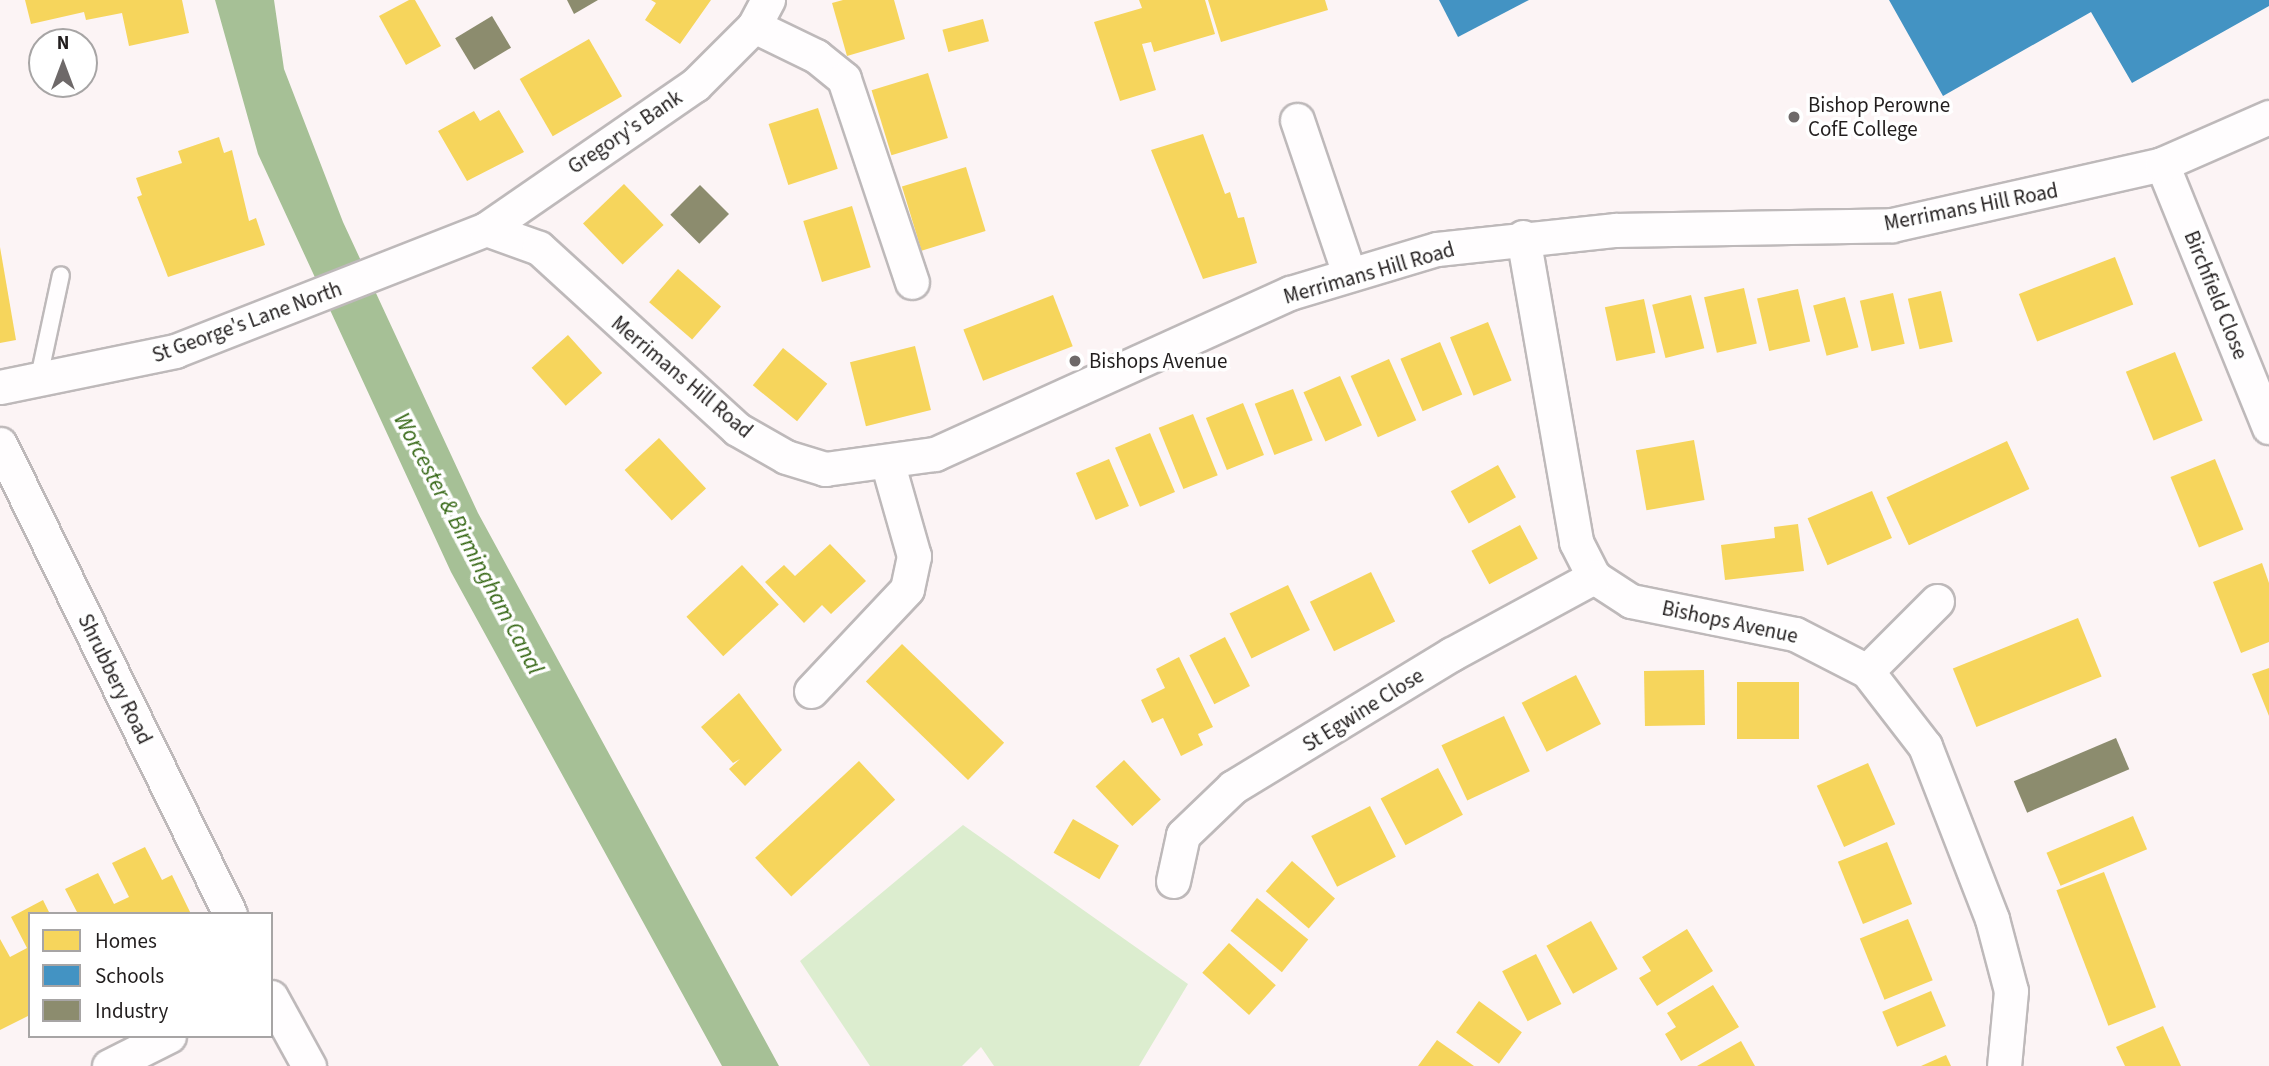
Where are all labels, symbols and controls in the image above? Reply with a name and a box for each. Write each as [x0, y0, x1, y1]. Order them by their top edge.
north arrow [28, 28, 98, 98]
text: N [57, 30, 69, 57]
street label: Gregory's Bank [563, 85, 687, 179]
place label: Bishop Perowne CofE College [1808, 92, 1950, 142]
marker: Bishop Perowne CofE College [1786, 109, 1802, 125]
street label: Merrimans Hill Road [1882, 178, 2060, 236]
street label: Birchfield Close [2179, 227, 2253, 363]
street label: Merrimans Hill Road [1281, 237, 1457, 309]
street label: St George's Lane North [149, 276, 345, 368]
street label: Merrimans Hill Road [606, 311, 758, 443]
place label: Bishops Avenue [1089, 348, 1227, 374]
marker: Bishops Avenue [1067, 353, 1083, 369]
water label: Worcester & Birmingham Canal [387, 408, 549, 680]
street label: Bishops Avenue [1660, 595, 1800, 649]
street label: Shrubbery Road [73, 610, 157, 748]
street label: St Egwine Close [1298, 663, 1428, 757]
legend [28, 912, 273, 1038]
text: Homes [95, 926, 157, 956]
text: Schools [95, 961, 164, 991]
text: Industry [95, 996, 168, 1026]

